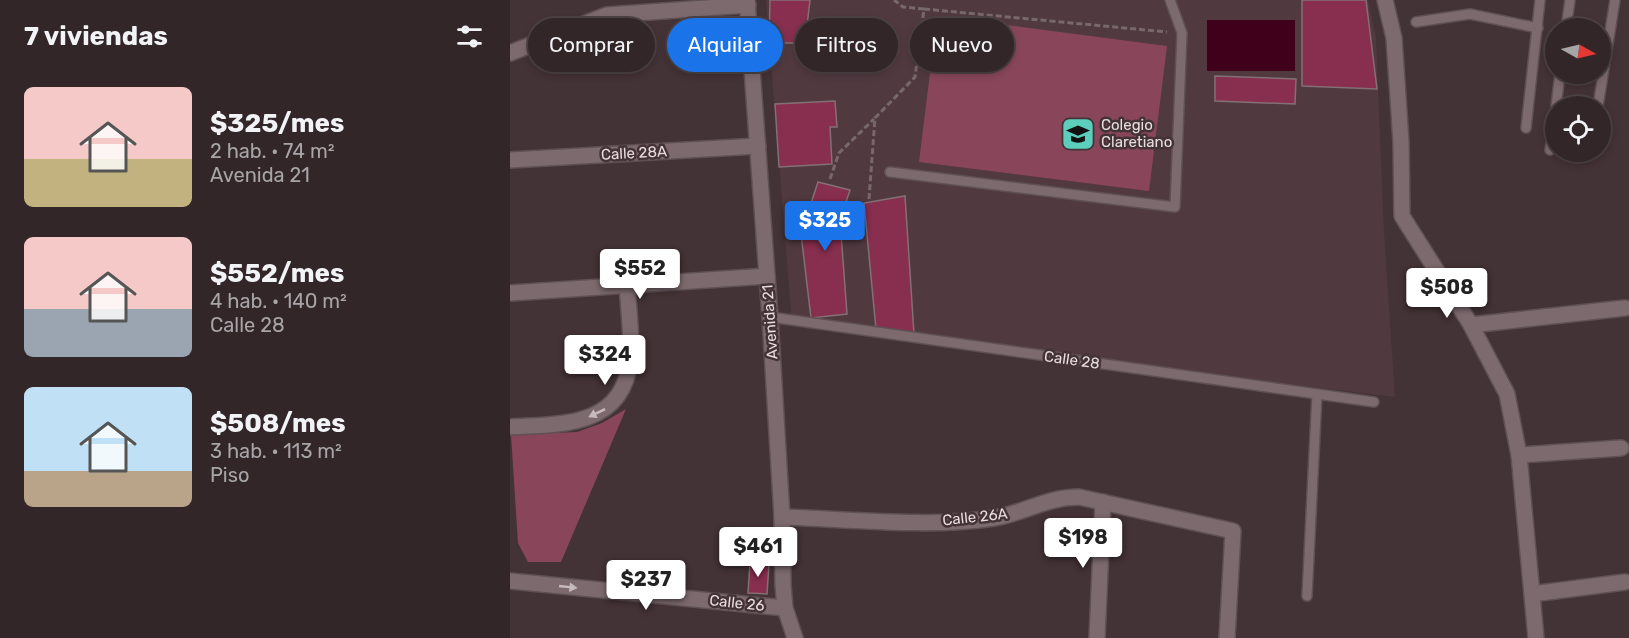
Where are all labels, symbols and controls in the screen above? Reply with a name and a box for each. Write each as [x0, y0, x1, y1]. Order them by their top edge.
chip: Comprar [528, 18, 655, 72]
chip: Alquilar [667, 18, 783, 72]
chip: Filtros [795, 18, 898, 72]
chip: Nuevo [910, 18, 1014, 72]
north arrow [1545, 18, 1611, 84]
map controls [1545, 18, 1611, 162]
icon: filters [453, 20, 486, 53]
text: 7 viviendas [24, 21, 168, 52]
button: locate [1545, 96, 1611, 162]
text: $325/mes [210, 108, 344, 139]
icon: home [72, 111, 144, 183]
school or university icon: Colegio Claretiano [1060, 116, 1096, 152]
place label: Colegio Claretiano [1101, 116, 1172, 151]
text: 2 hab. · 74 m² [210, 139, 335, 163]
street label: Calle 28A [601, 142, 667, 164]
text: Avenida 21 [210, 163, 310, 187]
pin: $325 [789, 201, 861, 252]
text: $325 [799, 208, 851, 232]
pin: $552 [604, 249, 676, 300]
text: $552 [614, 256, 666, 280]
text: $552/mes [210, 258, 344, 289]
icon: home [72, 261, 144, 333]
pin: $508 [1411, 268, 1483, 319]
text: $508 [1420, 275, 1474, 299]
street label: Avenida 21 [758, 284, 782, 360]
text: 4 hab. · 140 m² [210, 289, 347, 313]
text: Calle 28 [210, 313, 285, 337]
pin: $324 [569, 335, 641, 386]
text: $324 [578, 342, 632, 366]
street label: Calle 28 [1043, 347, 1101, 373]
text: $508/mes [210, 408, 346, 439]
one-way arrow [588, 409, 605, 418]
icon: home [72, 411, 144, 483]
text: 3 hab. · 113 m² [210, 439, 342, 463]
text: Piso [210, 463, 249, 487]
street label: Calle 26A [941, 505, 1009, 529]
pin: $198 [1047, 518, 1119, 569]
text: $198 [1058, 525, 1108, 549]
pin: $461 [722, 527, 794, 578]
text: $461 [733, 534, 783, 558]
pin: $237 [610, 560, 682, 611]
text: $237 [621, 567, 672, 591]
one-way arrow [559, 582, 578, 592]
street label: Calle 26 [708, 591, 766, 615]

